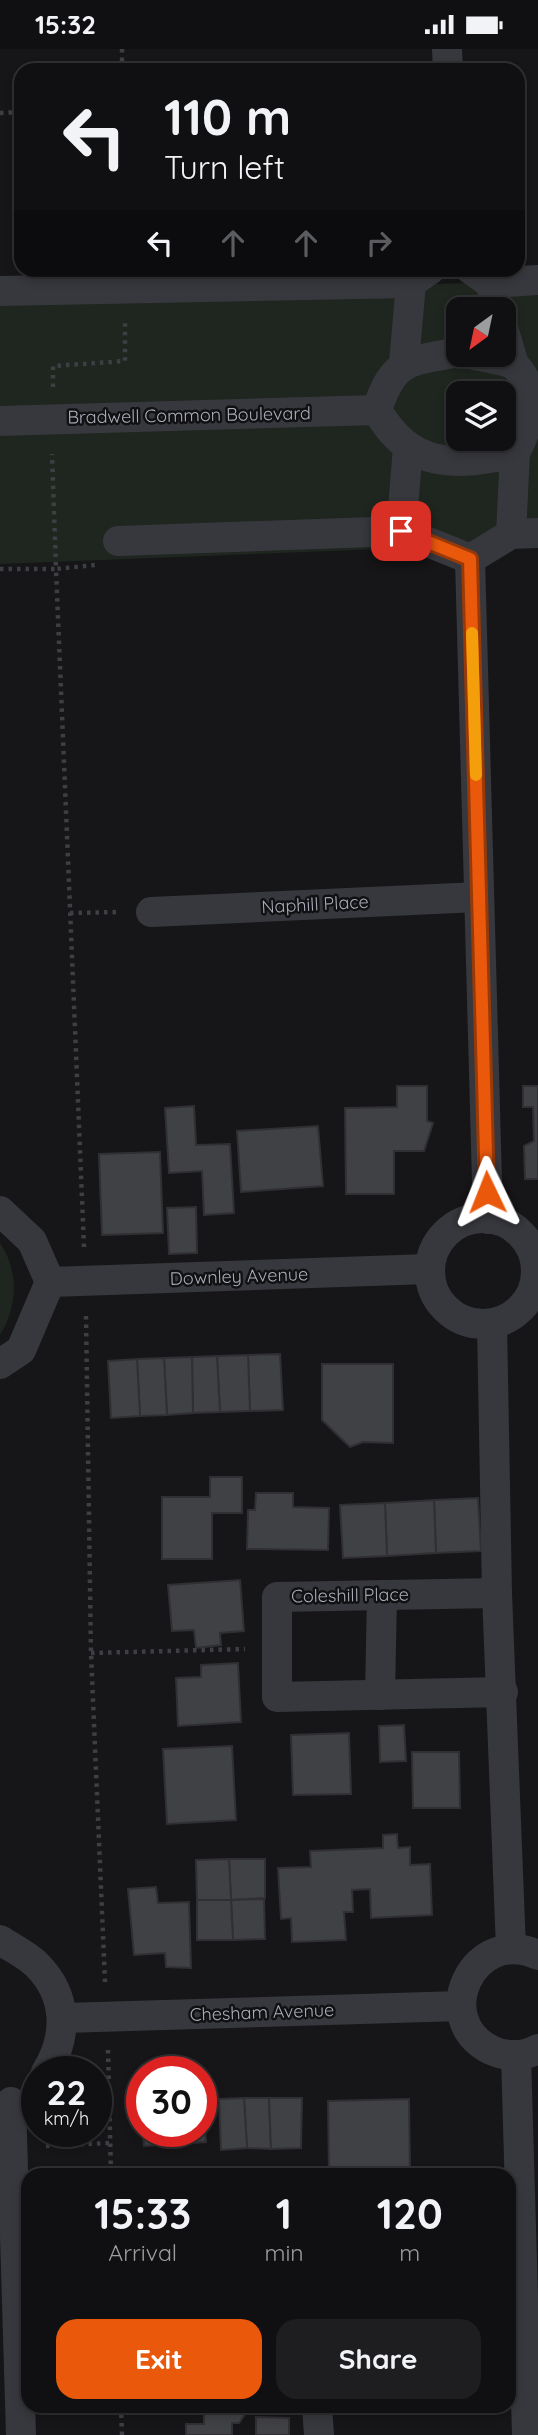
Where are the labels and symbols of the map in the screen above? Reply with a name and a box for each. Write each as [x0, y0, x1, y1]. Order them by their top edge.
north arrow [446, 297, 516, 367]
street label: Bradwell Common Boulevard [67, 401, 311, 429]
pin [371, 501, 431, 561]
street label: Naphill Place [261, 890, 369, 918]
position arrow [450, 1155, 524, 1229]
street label: Downley Avenue [169, 1262, 309, 1290]
street label: Coleshill Place [291, 1582, 409, 1608]
street label: Chesham Avenue [189, 1998, 335, 2026]
speed limit sign: 30 [126, 2056, 217, 2147]

